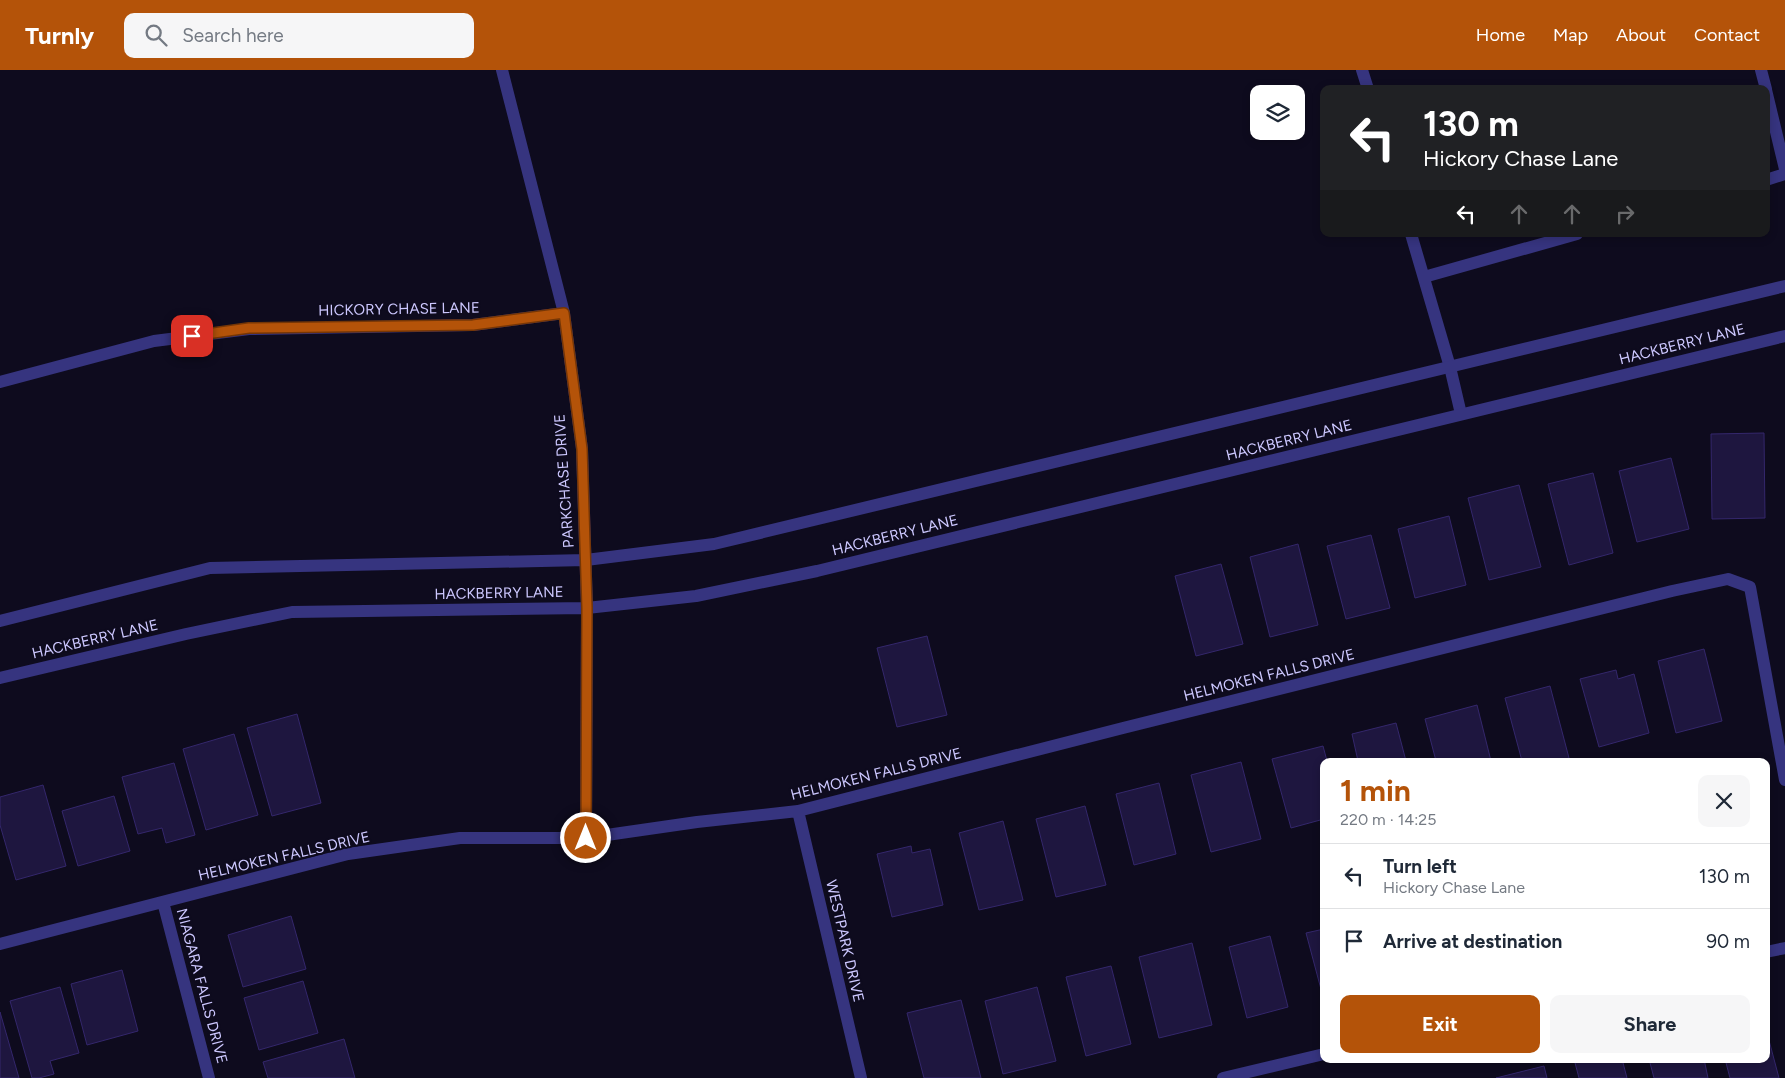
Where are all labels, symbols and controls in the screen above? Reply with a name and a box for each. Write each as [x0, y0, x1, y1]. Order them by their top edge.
search box [124, 13, 474, 58]
text: Turnly [25, 21, 94, 50]
icon: search [142, 21, 170, 49]
text: Search here [182, 24, 284, 47]
text: Home [1476, 24, 1525, 46]
text: Map [1553, 24, 1588, 46]
text: About [1616, 24, 1666, 46]
text: Contact [1694, 24, 1760, 46]
map controls [1250, 85, 1305, 140]
button: layers [1250, 85, 1305, 140]
text: 130 m [1423, 103, 1519, 145]
icon: left [1340, 105, 1405, 170]
text: Hickory Chase Lane [1423, 145, 1618, 172]
icon: left [1452, 200, 1480, 228]
icon: ahead [1505, 200, 1533, 228]
icon: ahead [1558, 200, 1586, 228]
icon: right [1611, 200, 1639, 228]
street label: HICKORY CHASE LANE [318, 299, 480, 319]
pin [171, 315, 213, 357]
street label: HACKBERRY LANE [1617, 320, 1747, 368]
icon: arrive [178, 322, 206, 350]
street label: PARKCHASE DRIVE [550, 413, 578, 549]
street label: HACKBERRY LANE [1224, 416, 1354, 464]
street label: HACKBERRY LANE [830, 511, 960, 559]
street label: HACKBERRY LANE [434, 583, 564, 603]
street label: HACKBERRY LANE [30, 616, 160, 662]
street label: HELMOKEN FALLS DRIVE [1182, 645, 1356, 705]
street label: HELMOKEN FALLS DRIVE [789, 744, 963, 804]
text: 1 min [1340, 772, 1411, 809]
button: close [1698, 775, 1750, 827]
text: 220 m · 14:25 [1340, 810, 1436, 829]
position arrow [559, 811, 611, 863]
street label: HELMOKEN FALLS DRIVE [196, 827, 372, 885]
text: Turn left [1383, 855, 1457, 878]
icon: left [1340, 862, 1368, 890]
text: 130 m [1699, 865, 1750, 888]
street label: WESTPARK DRIVE [822, 878, 868, 1004]
text: Hickory Chase Lane [1383, 878, 1525, 897]
street label: NIAGARA FALLS DRIVE [173, 906, 231, 1066]
icon: arrive [1340, 927, 1368, 955]
text: Arrive at destination [1383, 930, 1562, 953]
text: 90 m [1706, 930, 1750, 953]
button: Exit [1340, 995, 1540, 1053]
button: Share [1550, 995, 1750, 1053]

